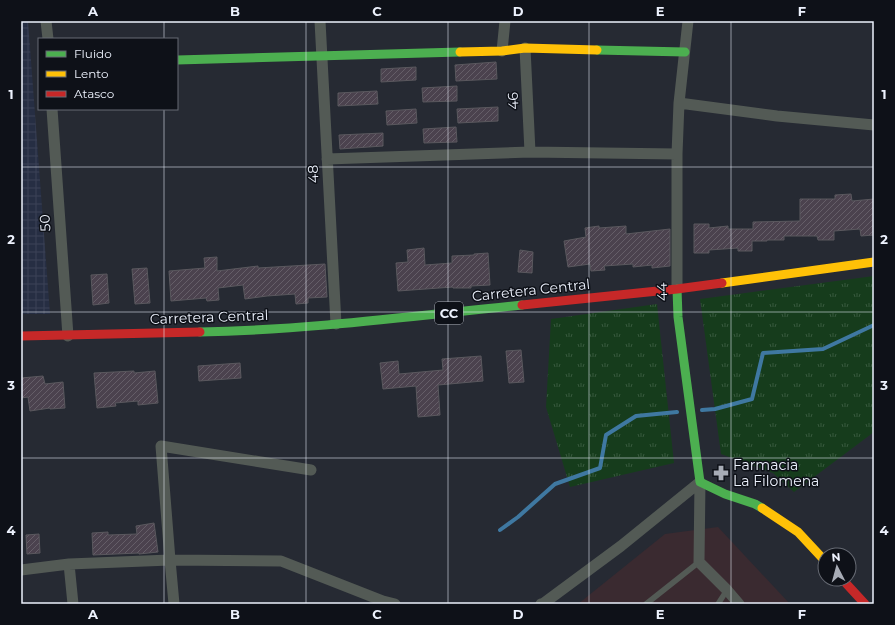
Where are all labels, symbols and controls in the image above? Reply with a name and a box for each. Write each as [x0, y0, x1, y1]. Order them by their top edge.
text: A [87, 3, 99, 19]
text: B [230, 3, 240, 19]
text: C [372, 3, 382, 19]
text: D [513, 3, 524, 19]
text: E [656, 3, 665, 19]
text: F [798, 3, 806, 19]
legend [38, 38, 178, 110]
text: Fluido [74, 46, 112, 61]
text: Lento [74, 66, 109, 81]
text: 1 [8, 86, 14, 102]
text: Atasco [74, 86, 114, 101]
text: 1 [881, 86, 887, 102]
street label: 46 [504, 91, 522, 110]
street label: 48 [304, 164, 322, 184]
street label: 50 [35, 214, 55, 232]
text: 2 [7, 231, 15, 247]
text: 2 [880, 231, 888, 247]
street label: Carretera Central [471, 275, 591, 305]
street label: 44 [653, 282, 671, 302]
road number: CC [435, 302, 463, 324]
street label: Carretera Central [149, 306, 269, 328]
text: 3 [6, 377, 15, 393]
text: 3 [879, 377, 888, 393]
place label: Farmacia La Filomena [733, 456, 819, 490]
pharmacy icon: Farmacia La Filomena [712, 464, 730, 482]
text: 4 [7, 522, 16, 538]
text: 4 [880, 522, 889, 538]
north arrow [817, 547, 857, 587]
text: N [831, 550, 841, 564]
text: A [87, 606, 99, 622]
text: B [230, 606, 240, 622]
text: C [372, 606, 382, 622]
text: D [513, 606, 524, 622]
text: E [656, 606, 665, 622]
text: F [798, 606, 806, 622]

